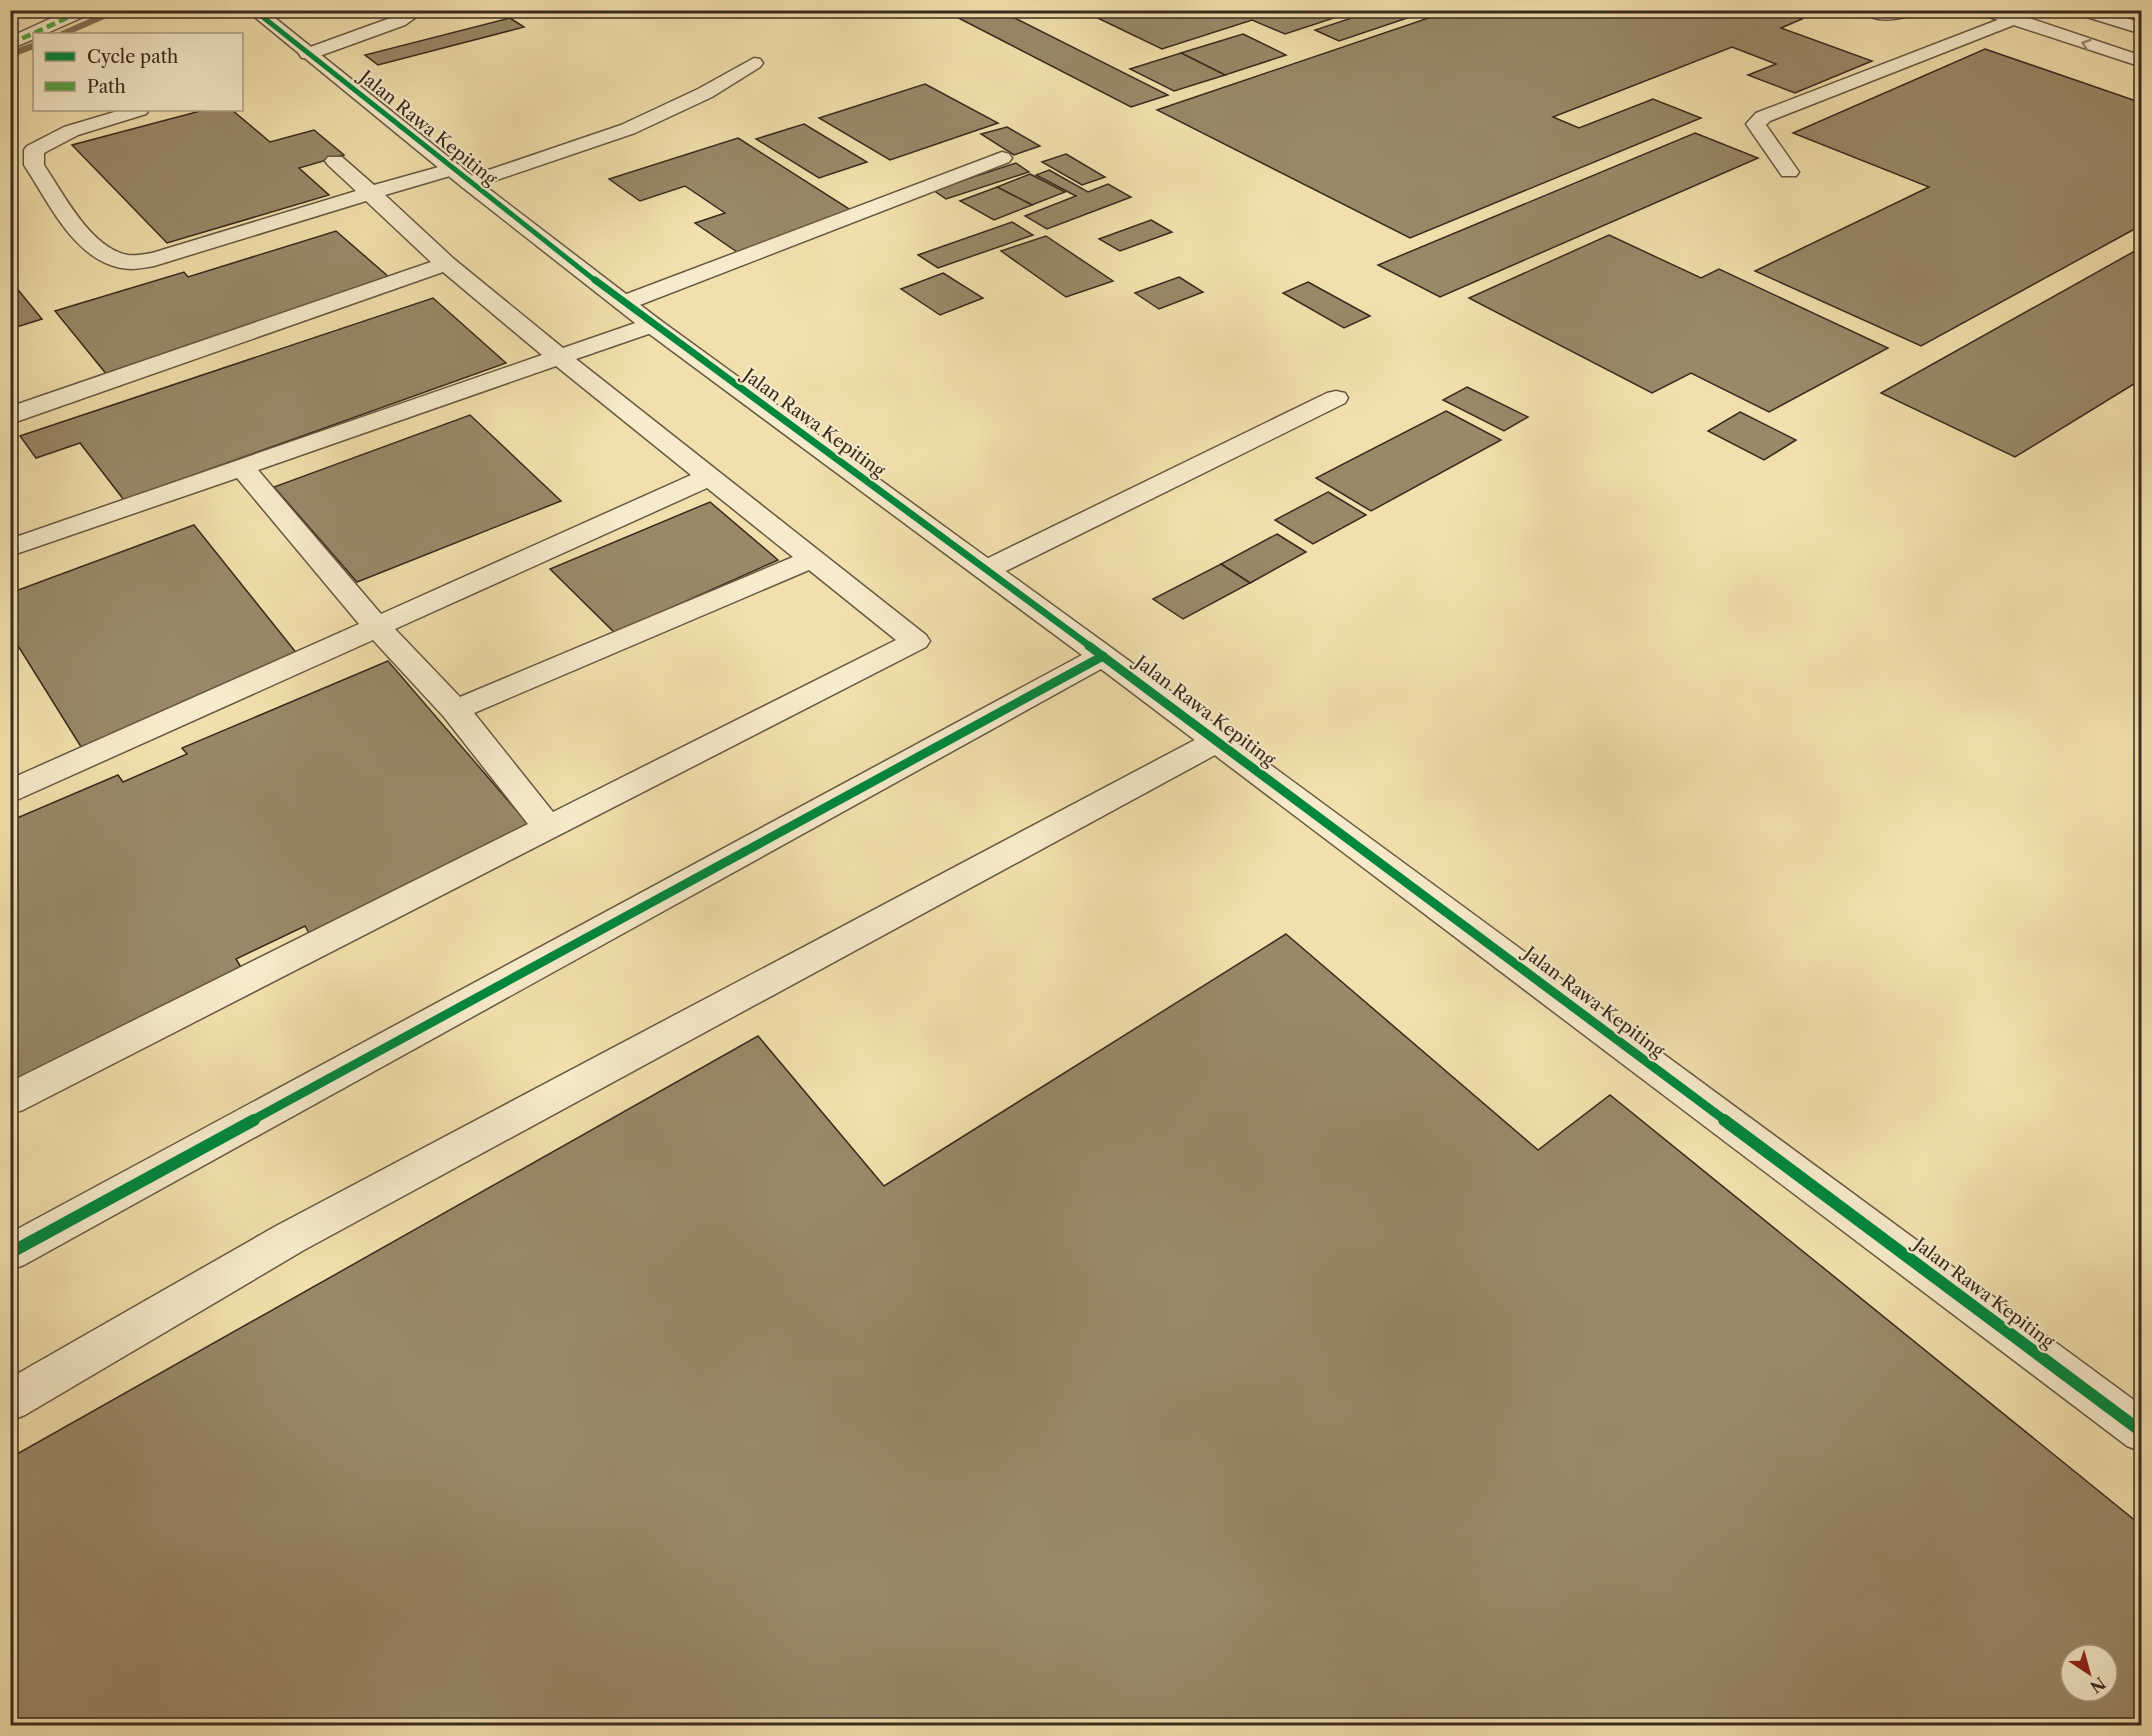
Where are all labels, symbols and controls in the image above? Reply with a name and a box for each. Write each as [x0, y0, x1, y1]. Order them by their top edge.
legend [33, 33, 243, 111]
one-way arrow [2081, 38, 2092, 51]
text: Cycle path [87, 46, 178, 68]
street label: Jalan Rawa Kepiting [353, 64, 501, 190]
text: Path [87, 76, 126, 98]
street label: Jalan Rawa Kepiting [736, 362, 890, 482]
street label: Jalan Rawa Kepiting [1128, 649, 1280, 771]
street label: Jalan Rawa Kepiting [1517, 940, 1669, 1062]
street label: Jalan Rawa Kepiting [1907, 1231, 2059, 1353]
north arrow [2059, 1643, 2119, 1703]
text: N [2086, 1673, 2109, 1697]

